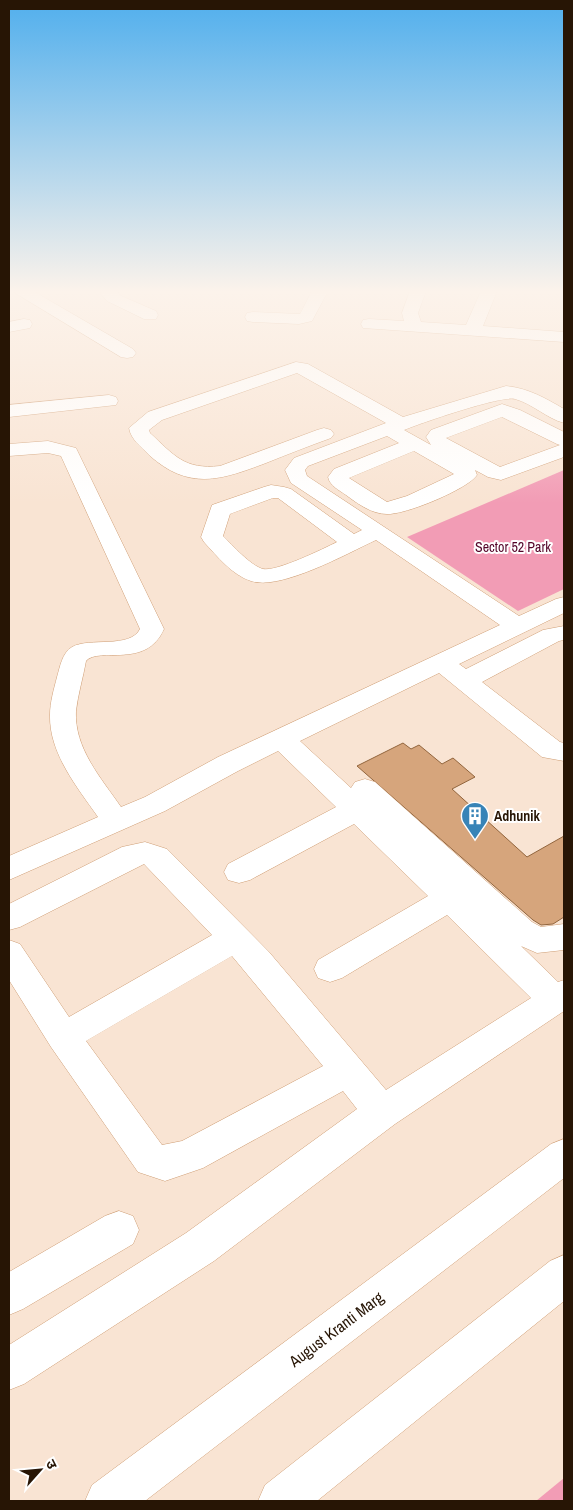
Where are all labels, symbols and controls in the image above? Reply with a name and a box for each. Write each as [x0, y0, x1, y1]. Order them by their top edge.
park label: Sector 52 Park [475, 538, 551, 556]
building icon: Adhunik [460, 801, 490, 840]
place label: Adhunik [494, 807, 541, 825]
street label: August Kranti Marg [283, 1286, 388, 1372]
north arrow [15, 1445, 65, 1495]
text: उ [42, 1456, 62, 1473]

